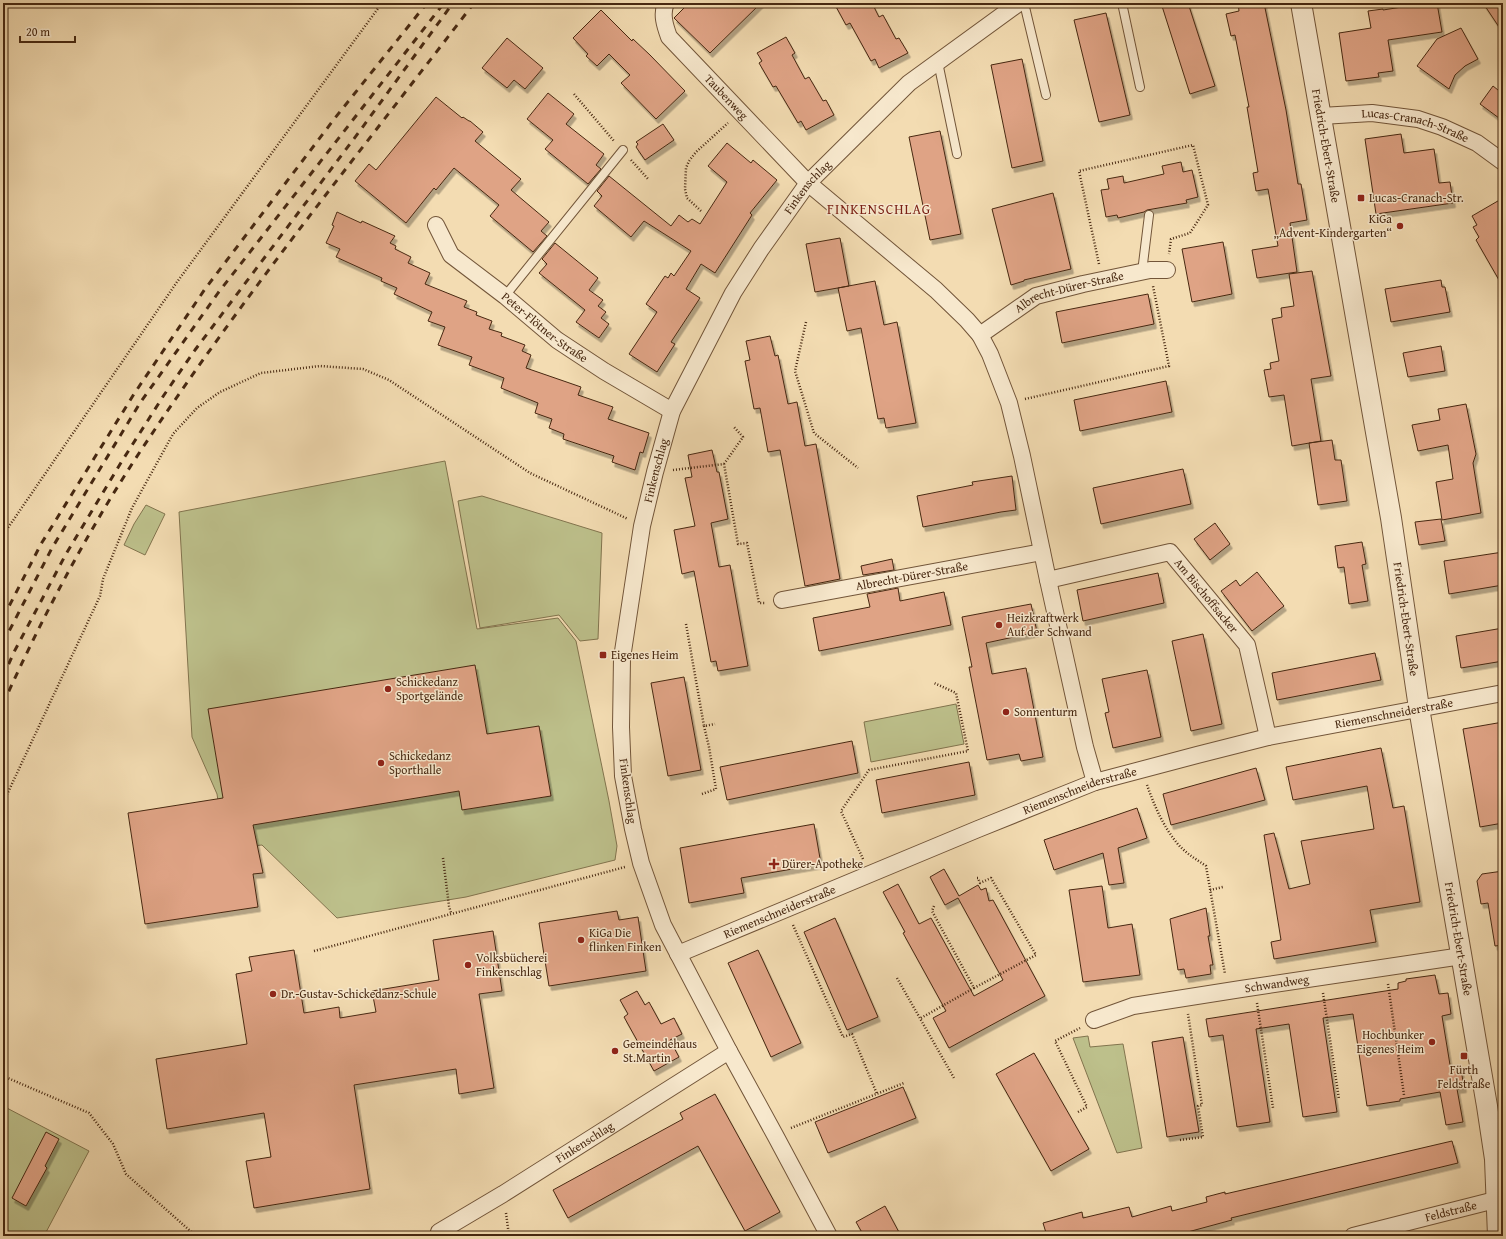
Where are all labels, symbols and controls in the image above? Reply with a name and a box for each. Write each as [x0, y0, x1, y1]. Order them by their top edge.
scale bar [20, 18, 75, 44]
text: 20 m [26, 23, 50, 40]
street label: Taubenweg [701, 70, 752, 123]
street label: Friedrich-Ebert-Straße [1308, 88, 1345, 204]
street label: Lucas-Cranach-Straße [1361, 104, 1472, 146]
street label: Finkenschlag [779, 156, 834, 217]
place label: Lucas-Cranach-Str. [1369, 189, 1464, 206]
marker: Lucas-Cranach-Str. [1356, 193, 1366, 203]
district label: FINKENSCHLAG [827, 199, 931, 219]
place label: KiGa „Advent-Kindergarten“ [1273, 210, 1392, 241]
marker: KiGa „Advent-Kindergarten“ [1395, 221, 1405, 231]
street label: Albrecht-Dürer-Straße [1011, 267, 1125, 316]
street label: Peter-Flötner-Straße [498, 288, 592, 366]
street label: Finkenschlag [639, 436, 672, 504]
street label: Am Bischoffsacker [1171, 554, 1243, 637]
street label: Albrecht-Dürer-Straße [854, 557, 970, 594]
street label: Friedrich-Ebert-Straße [1390, 561, 1423, 678]
place label: Heizkraftwerk Auf der Schwand [1007, 609, 1092, 640]
marker: Heizkraftwerk Auf der Schwand [994, 620, 1004, 630]
place label: Eigenes Heim [611, 646, 679, 663]
marker: Eigenes Heim [598, 650, 608, 660]
place label: Schickedanz Sportgelände [396, 673, 463, 704]
marker: Schickedanz Sportgelände [383, 684, 393, 694]
street label: Riemenschneiderstraße [1333, 693, 1455, 732]
place label: Sonnenturm [1014, 703, 1078, 720]
marker: Sonnenturm [1001, 707, 1011, 717]
place label: Schickedanz Sporthalle [389, 747, 451, 778]
street label: Finkenschlag [615, 757, 641, 825]
marker: Schickedanz Sporthalle [376, 758, 386, 768]
street label: Riemenschneiderstraße [1020, 762, 1139, 818]
place label: Dürer-Apotheke [782, 855, 864, 872]
marker: Dürer-Apotheke [769, 859, 779, 869]
street label: Riemenschneiderstraße [721, 880, 838, 942]
street label: Friedrich-Ebert-Straße [1441, 881, 1477, 997]
place label: KiGa Die flinken Finken [589, 924, 662, 955]
marker: KiGa Die flinken Finken [576, 935, 586, 945]
place label: Volksbücherei Finkenschlag [476, 949, 548, 980]
marker: Volksbücherei Finkenschlag [463, 960, 473, 970]
street label: Schwandweg [1243, 970, 1310, 996]
place label: Dr.-Gustav-Schickedanz-Schule [281, 985, 437, 1002]
marker: Dr.-Gustav-Schickedanz-Schule [268, 989, 278, 999]
place label: Hochbunker Eigenes Heim [1356, 1026, 1424, 1057]
place label: Gemeindehaus St.Martin [623, 1035, 697, 1066]
marker: Hochbunker Eigenes Heim [1427, 1037, 1437, 1047]
marker: Gemeindehaus St.Martin [610, 1046, 620, 1056]
marker: Fürth Feldstraße [1459, 1051, 1469, 1061]
place label: Fürth Feldstraße [1438, 1061, 1491, 1092]
street label: Finkenschlag [552, 1117, 617, 1167]
street label: Feldstraße [1423, 1196, 1479, 1225]

